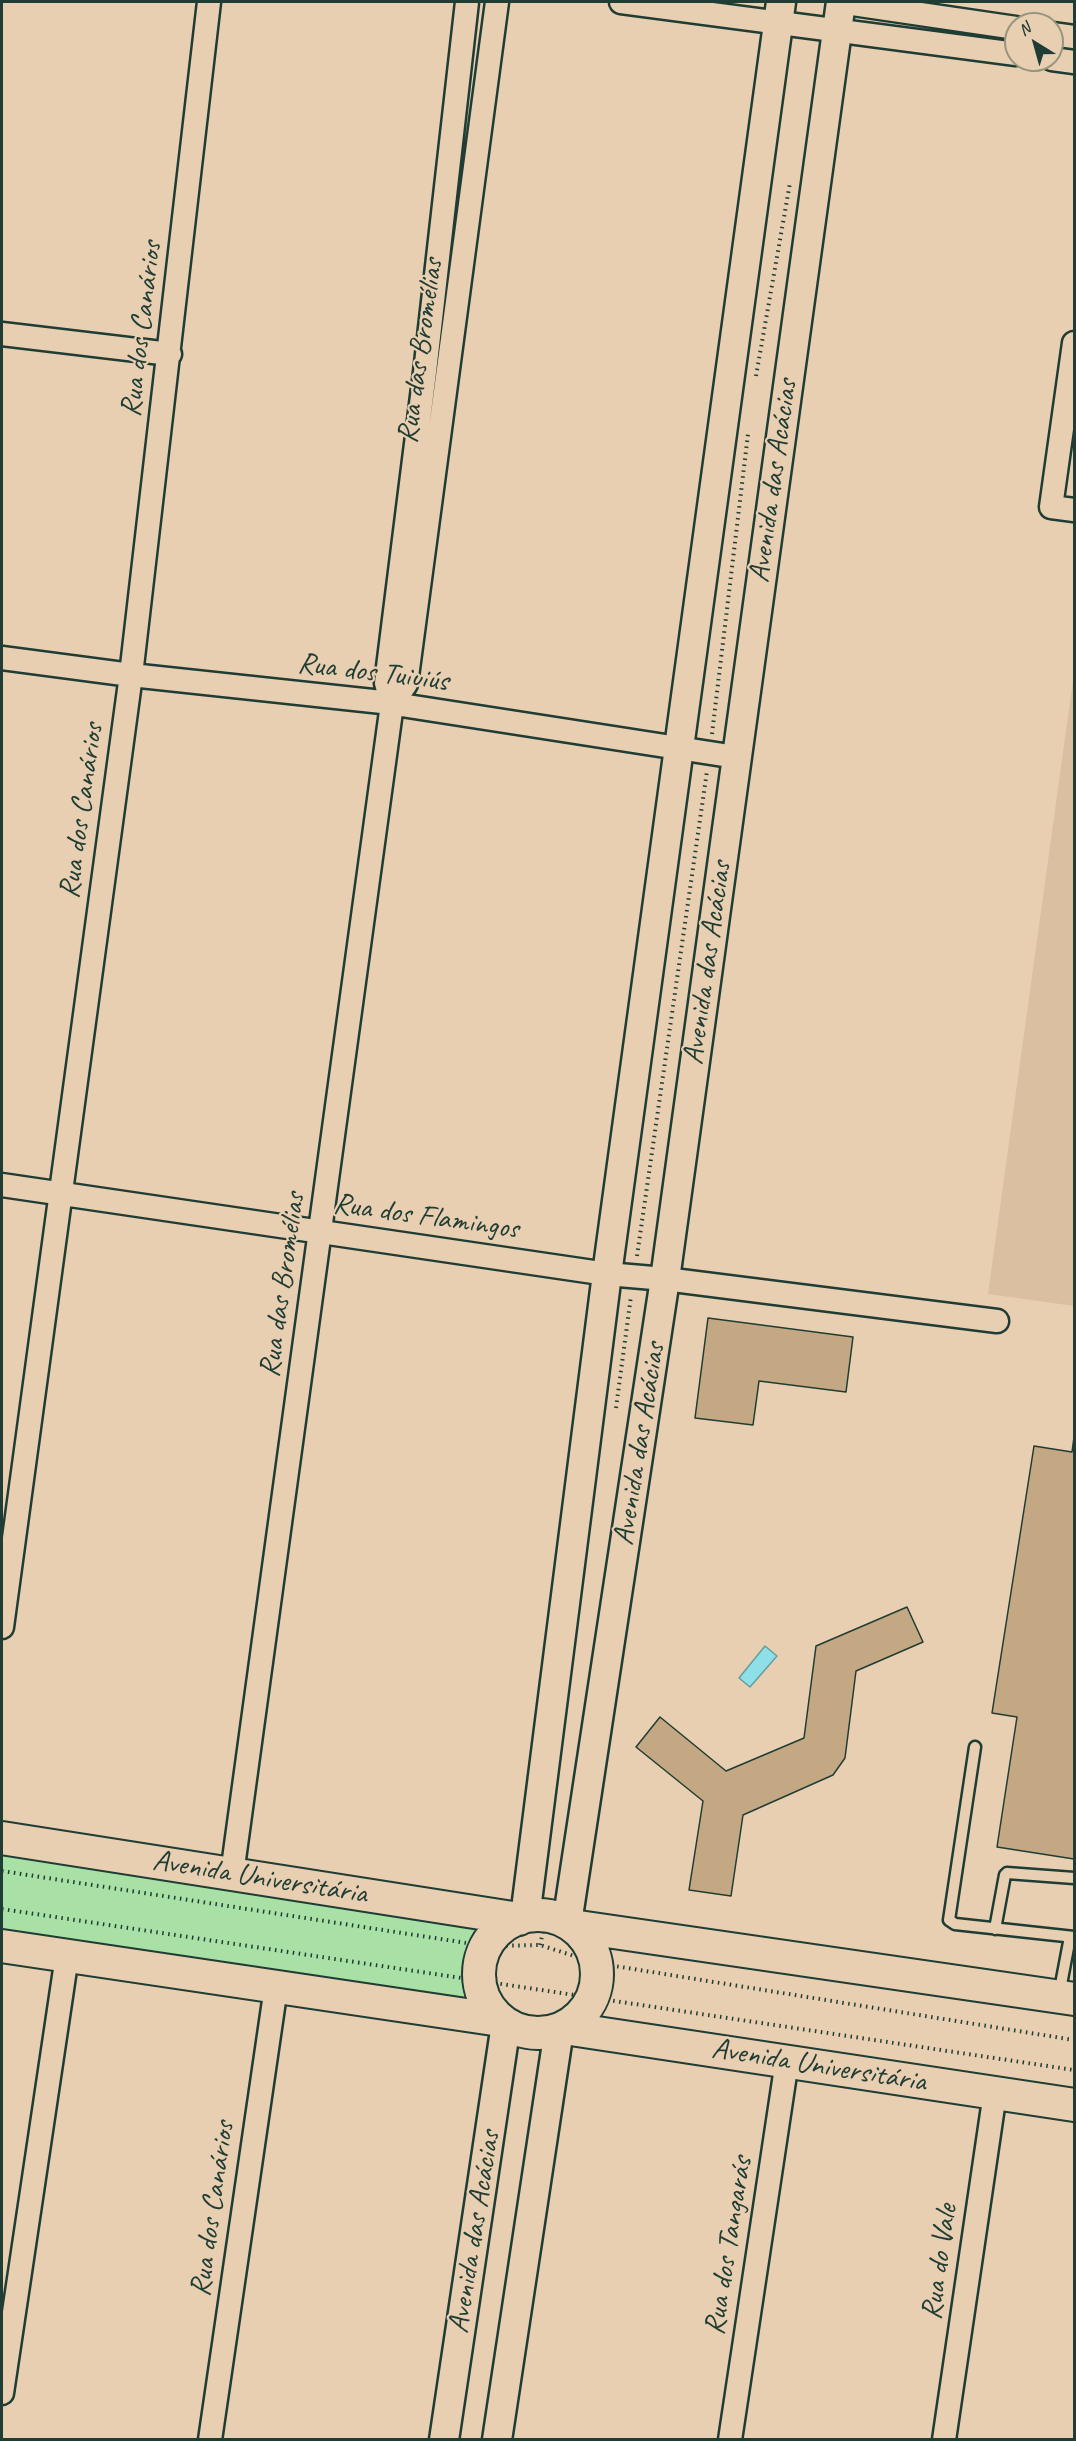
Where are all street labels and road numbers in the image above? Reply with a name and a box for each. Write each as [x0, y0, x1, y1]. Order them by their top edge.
street label: Rua dos Canários [113, 239, 171, 419]
street label: Rua das Bromélias [390, 256, 452, 446]
street label: Avenida das Acácias [742, 377, 806, 585]
street label: Rua dos Tuiuiús [296, 646, 450, 700]
street label: Rua dos Canários [52, 721, 112, 901]
street label: Avenida das Acácias [676, 859, 740, 1067]
street label: Rua dos Flamingos [331, 1186, 521, 1248]
street label: Rua das Bromélias [252, 1190, 314, 1380]
street label: Avenida das Acácias [606, 1340, 674, 1548]
street label: Avenida Universitária [150, 1843, 370, 1913]
street label: Avenida Universitária [709, 2031, 929, 2101]
street label: Rua dos Canários [183, 2119, 243, 2299]
street label: Avenida das Acácias [441, 2128, 509, 2336]
street label: Rua dos Tangarás [697, 2154, 761, 2338]
street label: Rua do Vale [914, 2202, 966, 2322]

